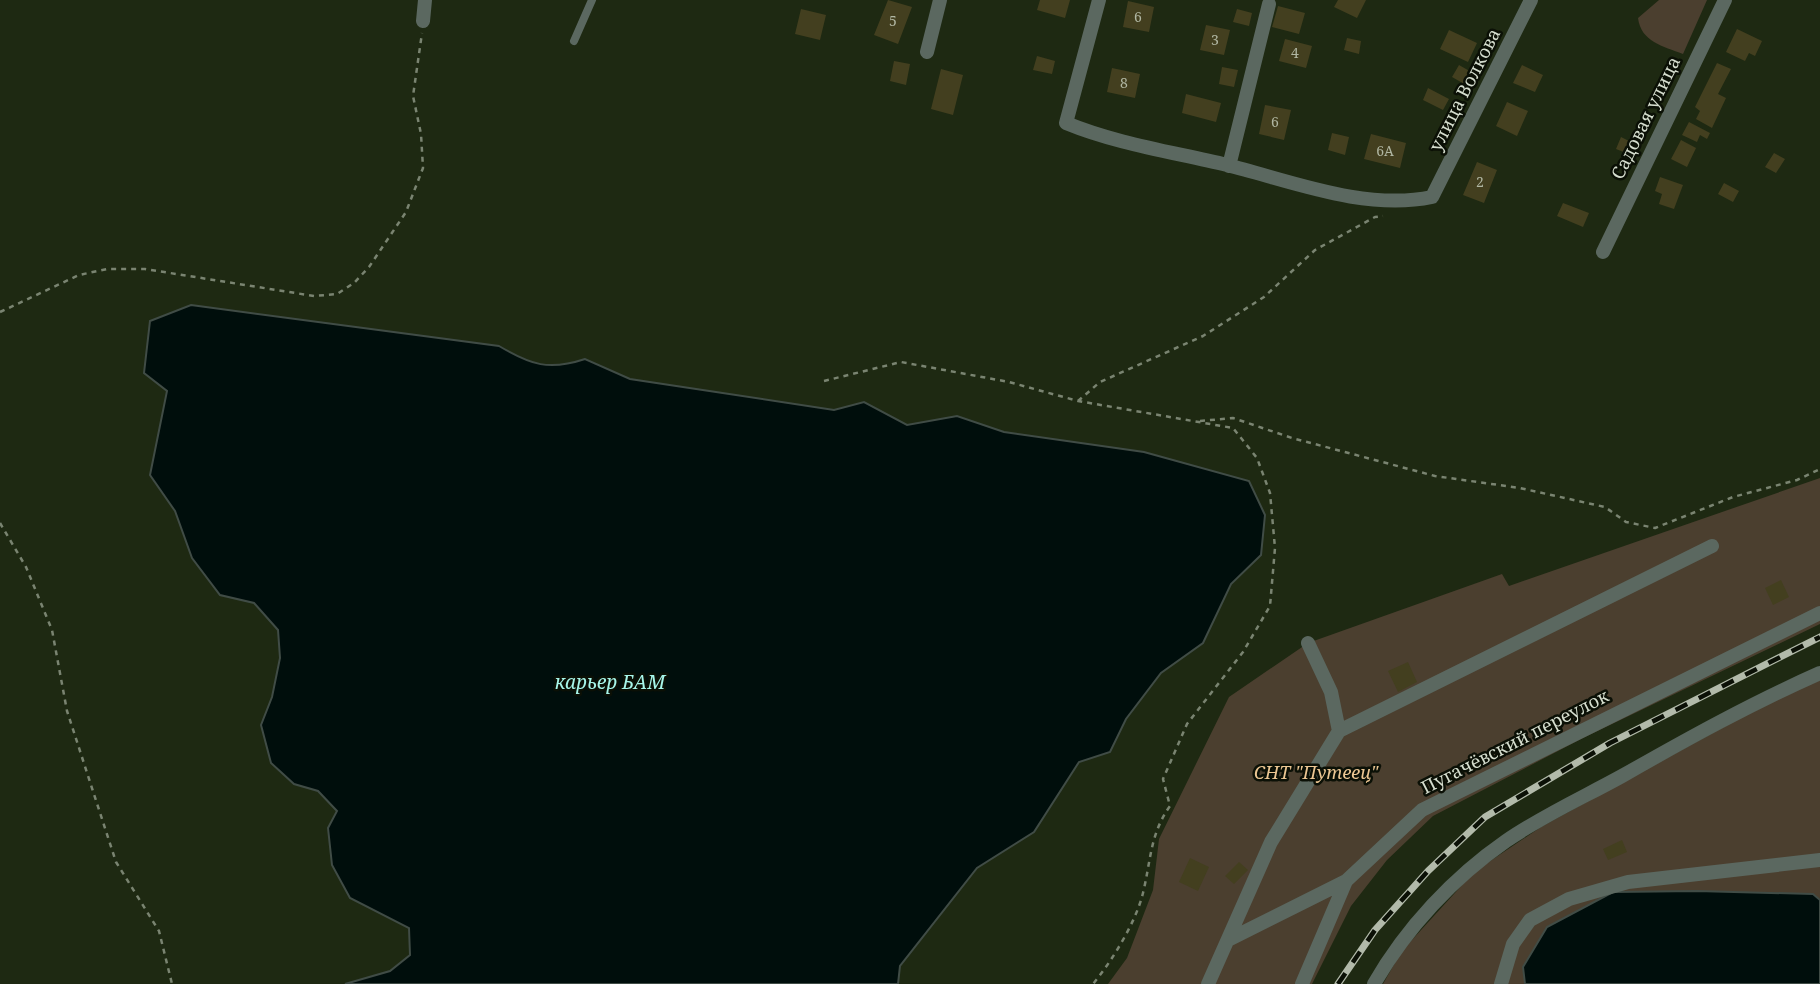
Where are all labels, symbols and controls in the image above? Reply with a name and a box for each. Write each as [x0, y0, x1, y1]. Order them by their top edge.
house number: 6 [1134, 7, 1142, 26]
house number: 5 [889, 11, 897, 30]
street label: улица Волкова [1423, 24, 1505, 155]
house number: 3 [1211, 30, 1219, 49]
house number: 4 [1291, 43, 1299, 62]
street label: Садовая улица [1605, 52, 1685, 183]
house number: 8 [1120, 73, 1128, 92]
house number: 6 [1271, 112, 1279, 131]
house number: 6А [1376, 141, 1394, 160]
house number: 2 [1476, 172, 1484, 191]
water label: карьер БАМ [555, 669, 667, 695]
street label: Пугачёвский переулок [1417, 683, 1613, 799]
park label: СНТ "Путеец" [1254, 760, 1380, 784]

